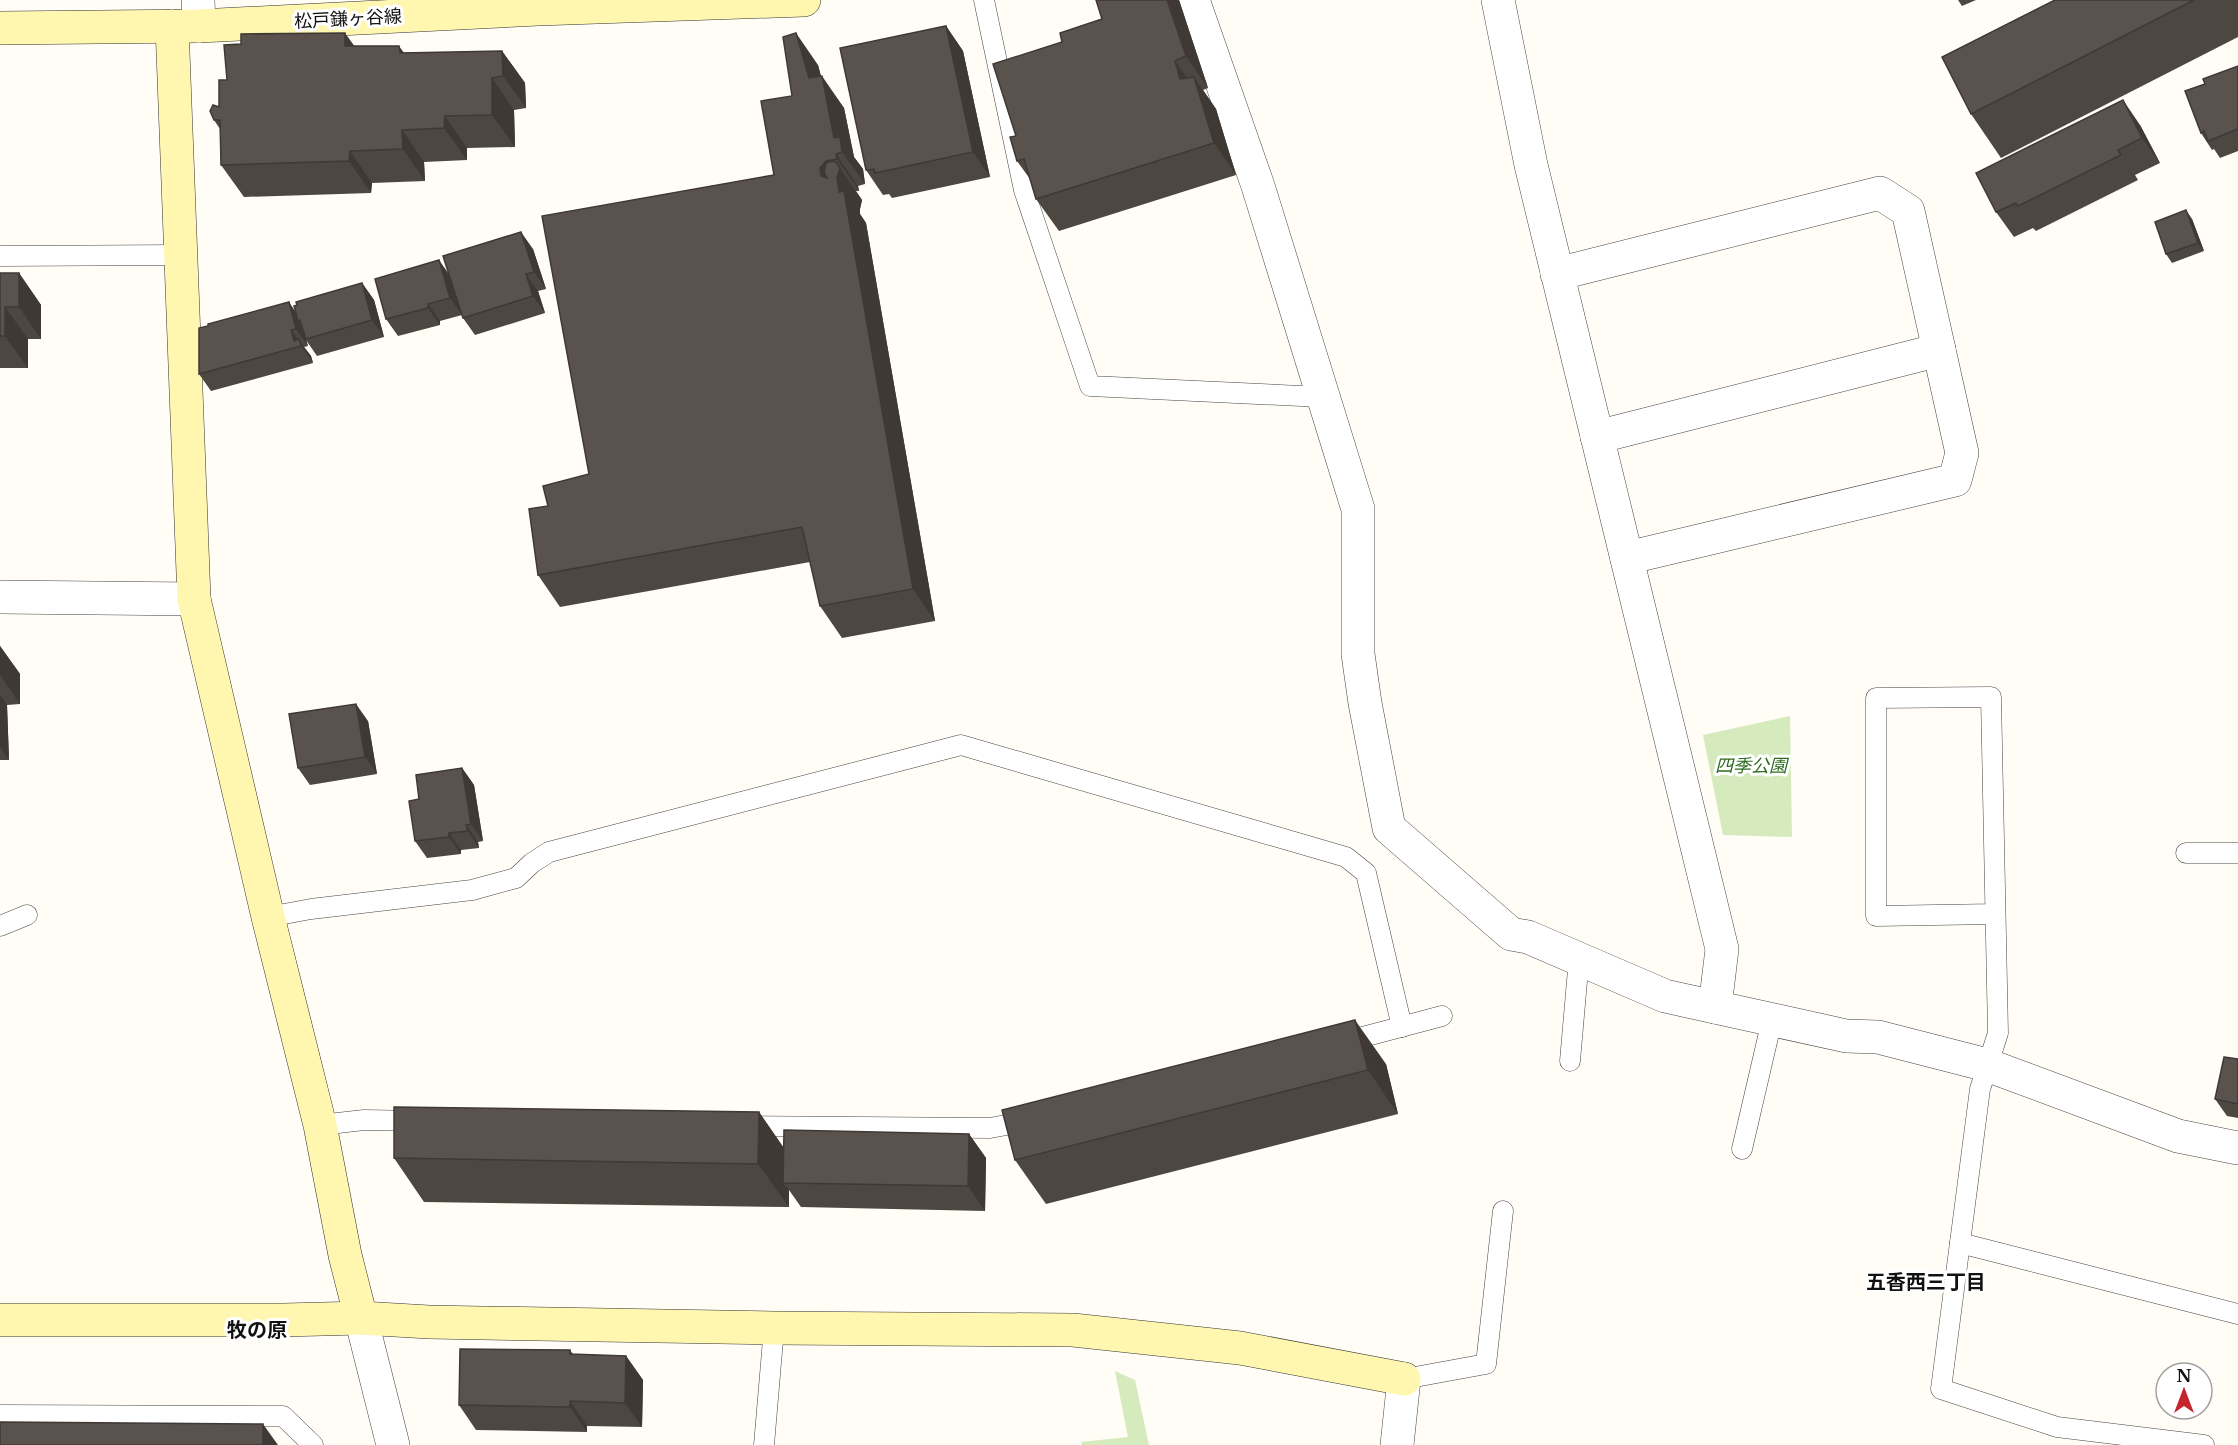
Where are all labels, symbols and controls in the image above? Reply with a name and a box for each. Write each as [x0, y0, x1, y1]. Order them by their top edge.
street label: 松戸鎌ヶ谷線 [293, 5, 403, 33]
park label: 四季公園 [1715, 755, 1790, 777]
district label: 五香西三丁目 [1866, 1270, 1986, 1294]
district label: 牧の原 [227, 1318, 287, 1342]
north arrow [2154, 1361, 2214, 1421]
text: N [2176, 1366, 2192, 1386]

